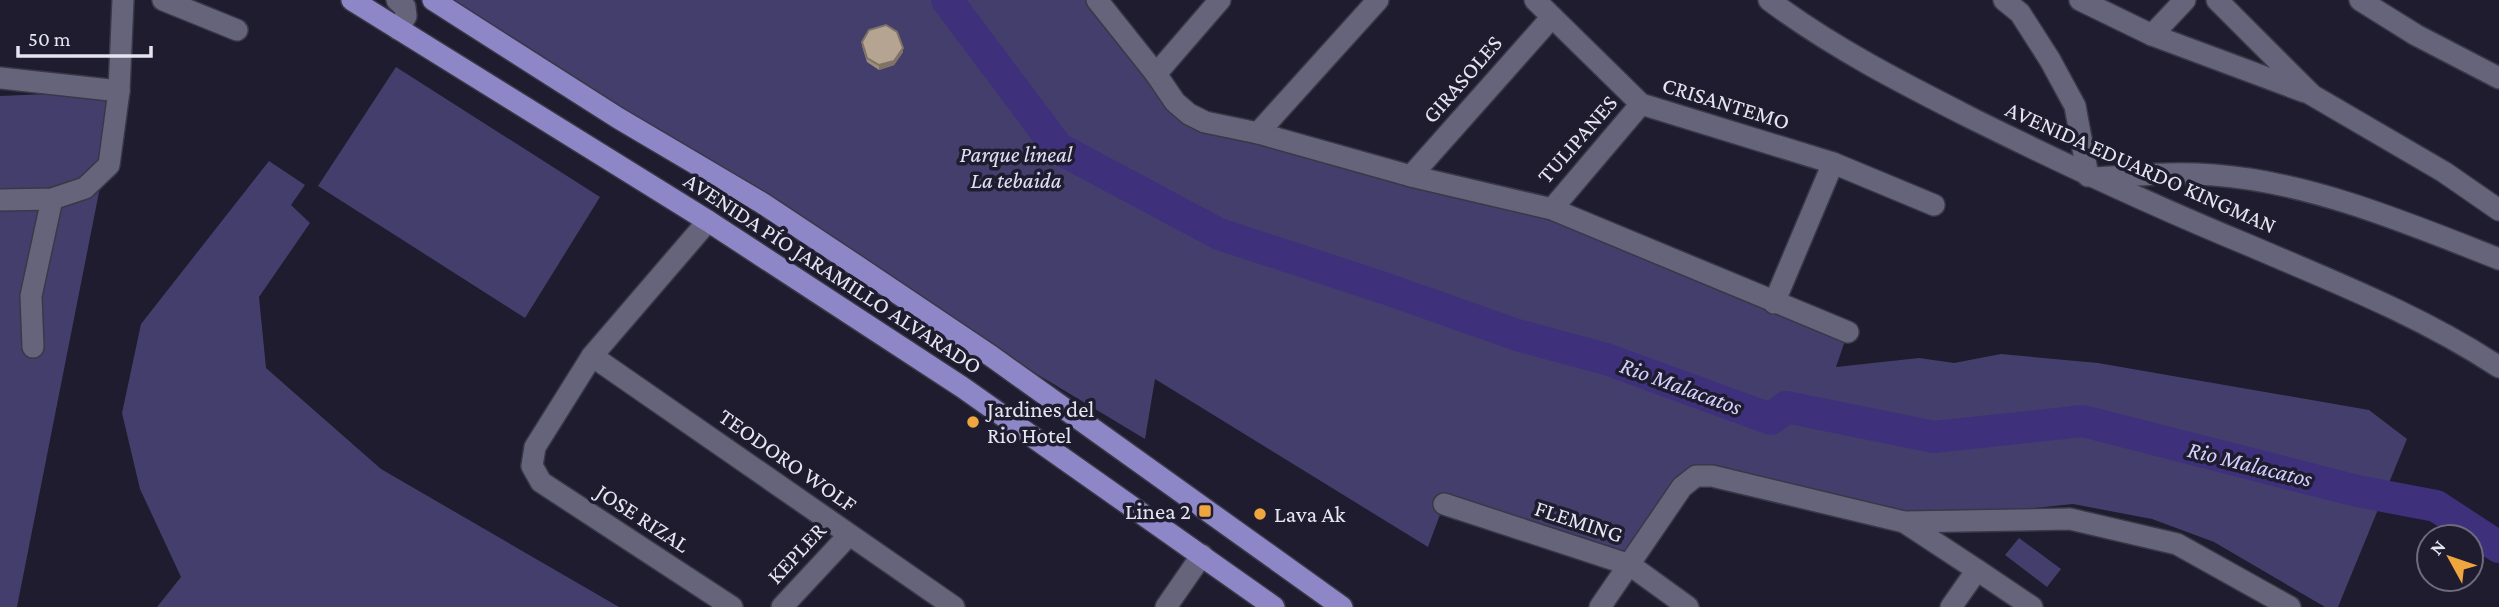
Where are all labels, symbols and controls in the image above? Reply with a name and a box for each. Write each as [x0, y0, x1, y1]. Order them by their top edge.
scale bar [18, 14, 150, 58]
text: 50 m [28, 27, 71, 51]
street label: GIRASOLES [1417, 30, 1507, 128]
street label: CRISANTEMO [1659, 71, 1793, 135]
street label: TULIPANES [1532, 90, 1622, 188]
street label: AVENIDA EDUARDO KINGMAN [2002, 95, 2280, 239]
park label: Parque lineal La tebaida [960, 141, 1073, 193]
street label: AVENIDA PÍO JARAMILLO ALVARADO [679, 167, 987, 379]
water label: Rio Malacatos [1617, 351, 1746, 420]
place label: Jardines del Rio Hotel [985, 396, 1094, 448]
street label: TEODORO WOLF [714, 403, 862, 517]
marker: Jardines del Rio Hotel [965, 414, 981, 430]
water label: Rio Malacatos [2185, 435, 2316, 492]
street label: JOSE RIZAL [590, 477, 695, 558]
street label: FLEMING [1532, 495, 1626, 547]
place label: Linea 2 [1125, 498, 1191, 524]
place label: Lava Ak [1274, 501, 1345, 527]
marker: Linea 2 [1197, 503, 1213, 519]
marker: Lava Ak [1252, 506, 1268, 522]
street label: KEPLER [761, 517, 831, 589]
north arrow [2415, 523, 2485, 593]
text: N [2425, 536, 2450, 559]

